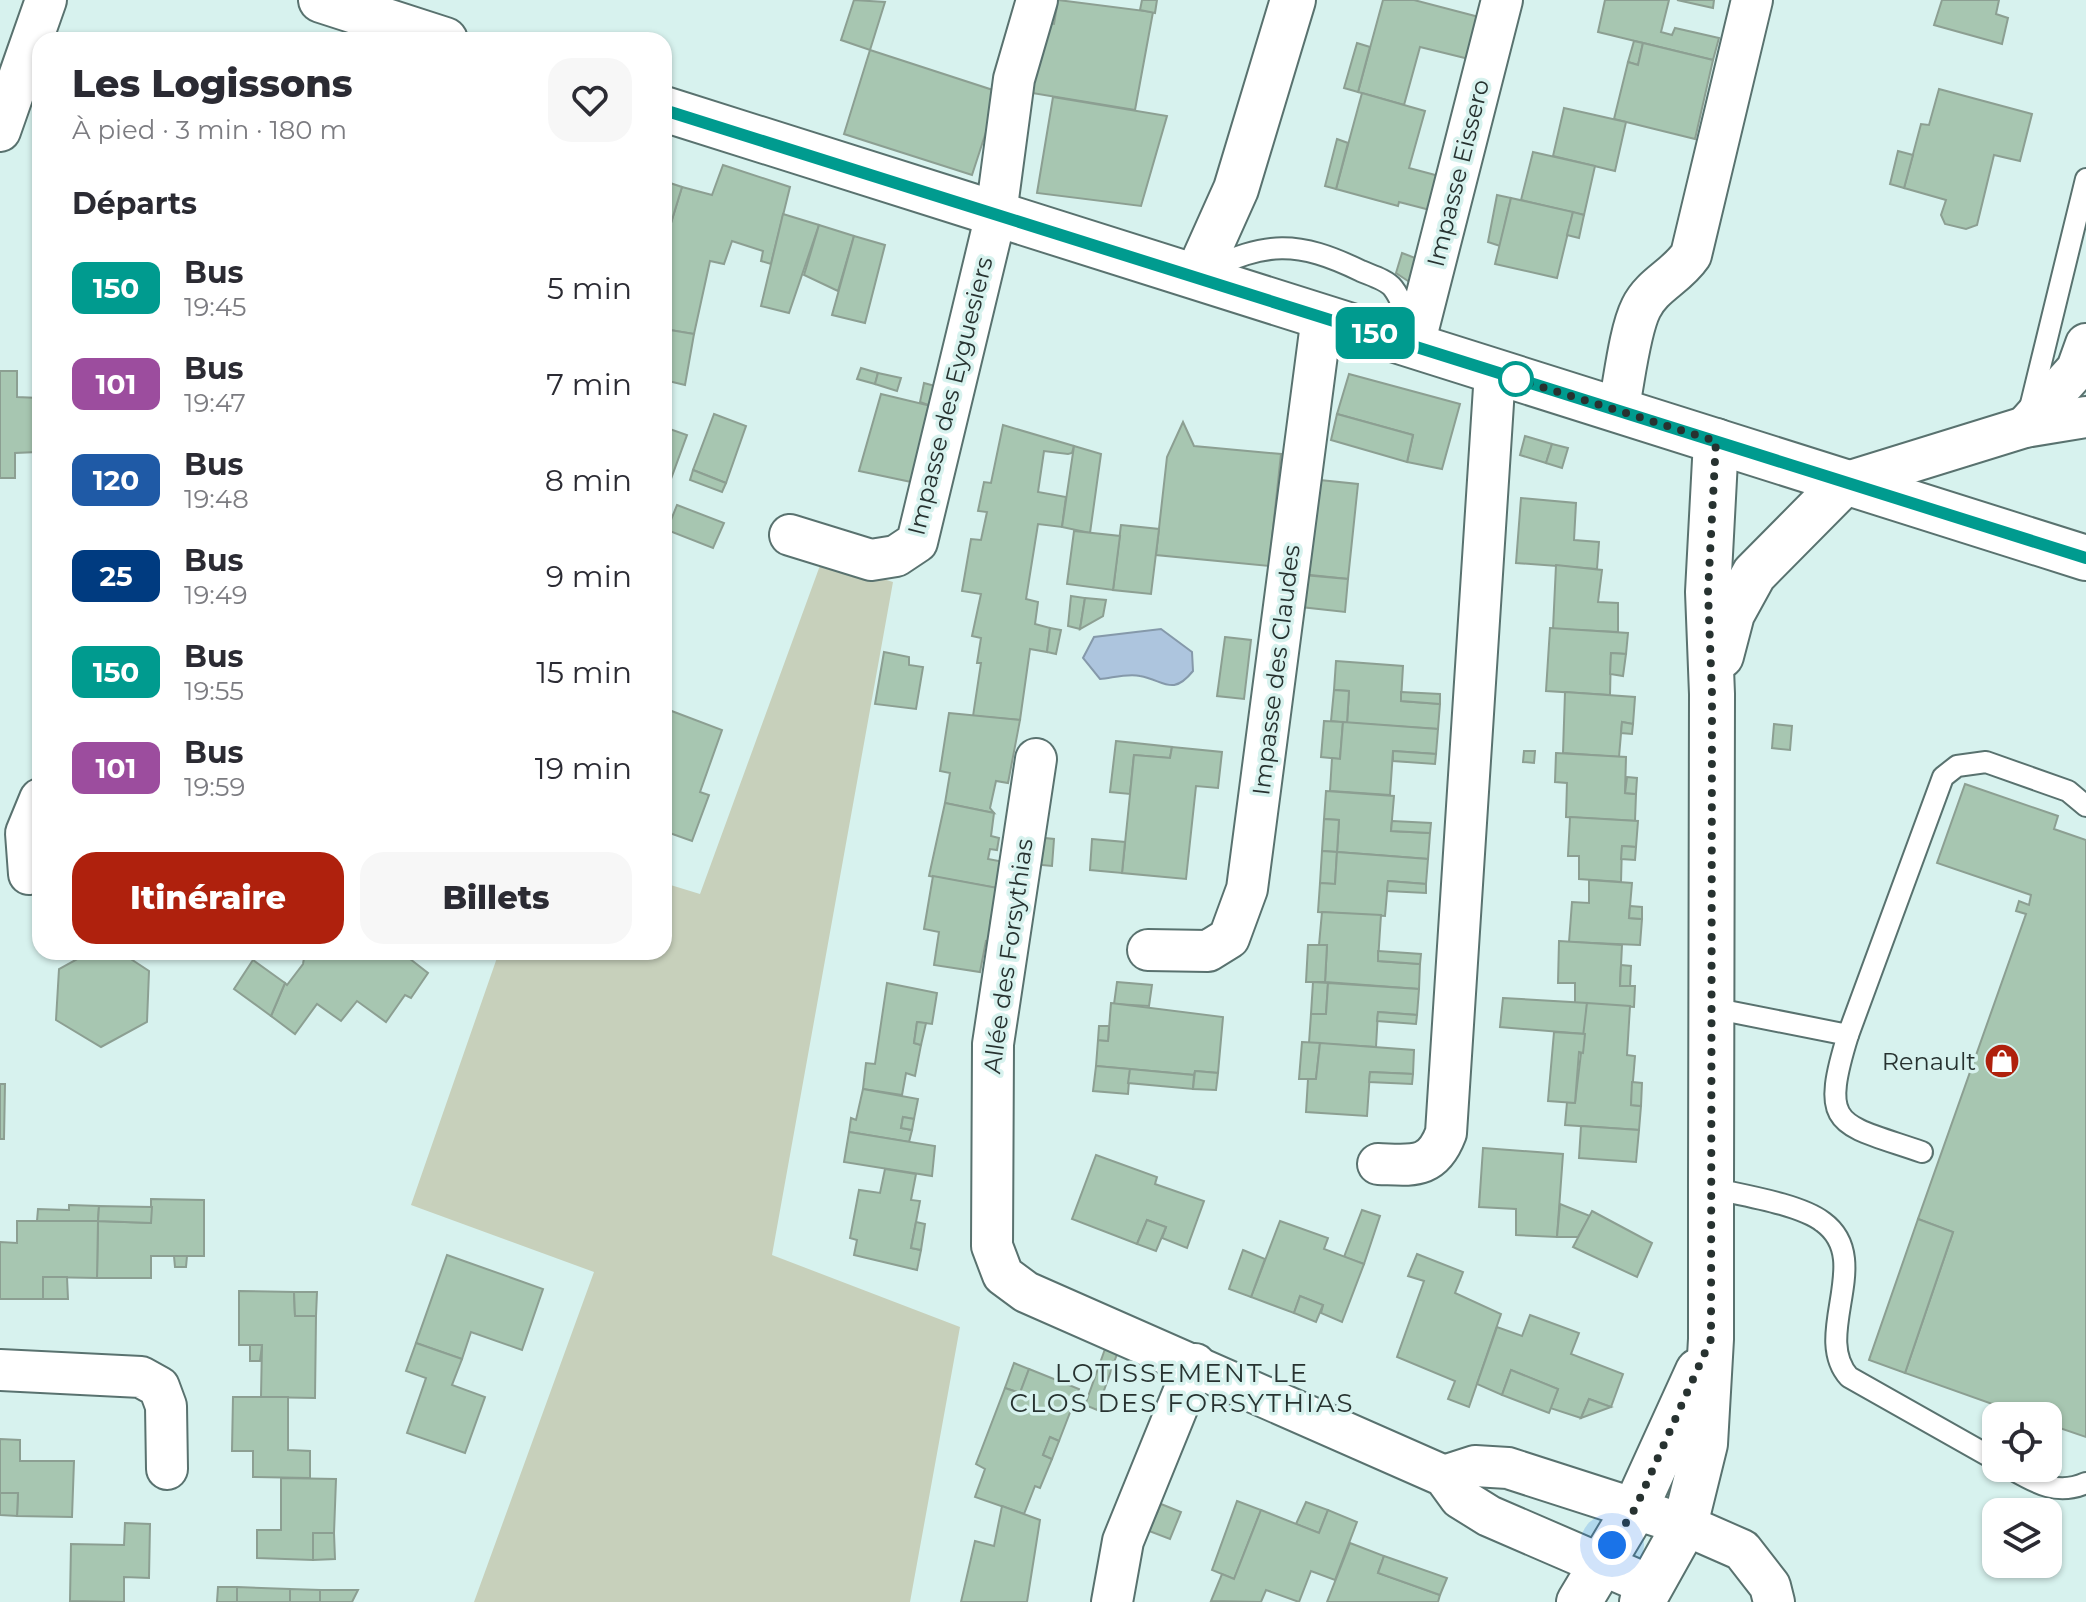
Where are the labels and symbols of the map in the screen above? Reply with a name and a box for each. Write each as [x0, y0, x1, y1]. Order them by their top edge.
street label: Impasse Eissero [1421, 76, 1495, 270]
street label: Impasse des Eyguesiers [901, 254, 999, 538]
line badge: 150 [1329, 307, 1421, 359]
unlabelled marker [1499, 362, 1533, 396]
street label: Impasse des Claudes [1246, 543, 1306, 797]
street label: Allée des Forsythias [977, 837, 1039, 1075]
shop icon: Renault [1983, 1042, 2021, 1080]
place label: Renault [1882, 1047, 1976, 1076]
district label: LOTISSEMENT LE CLOS DES FORSYTHIAS [1009, 1357, 1355, 1419]
your location [1592, 1525, 1632, 1565]

